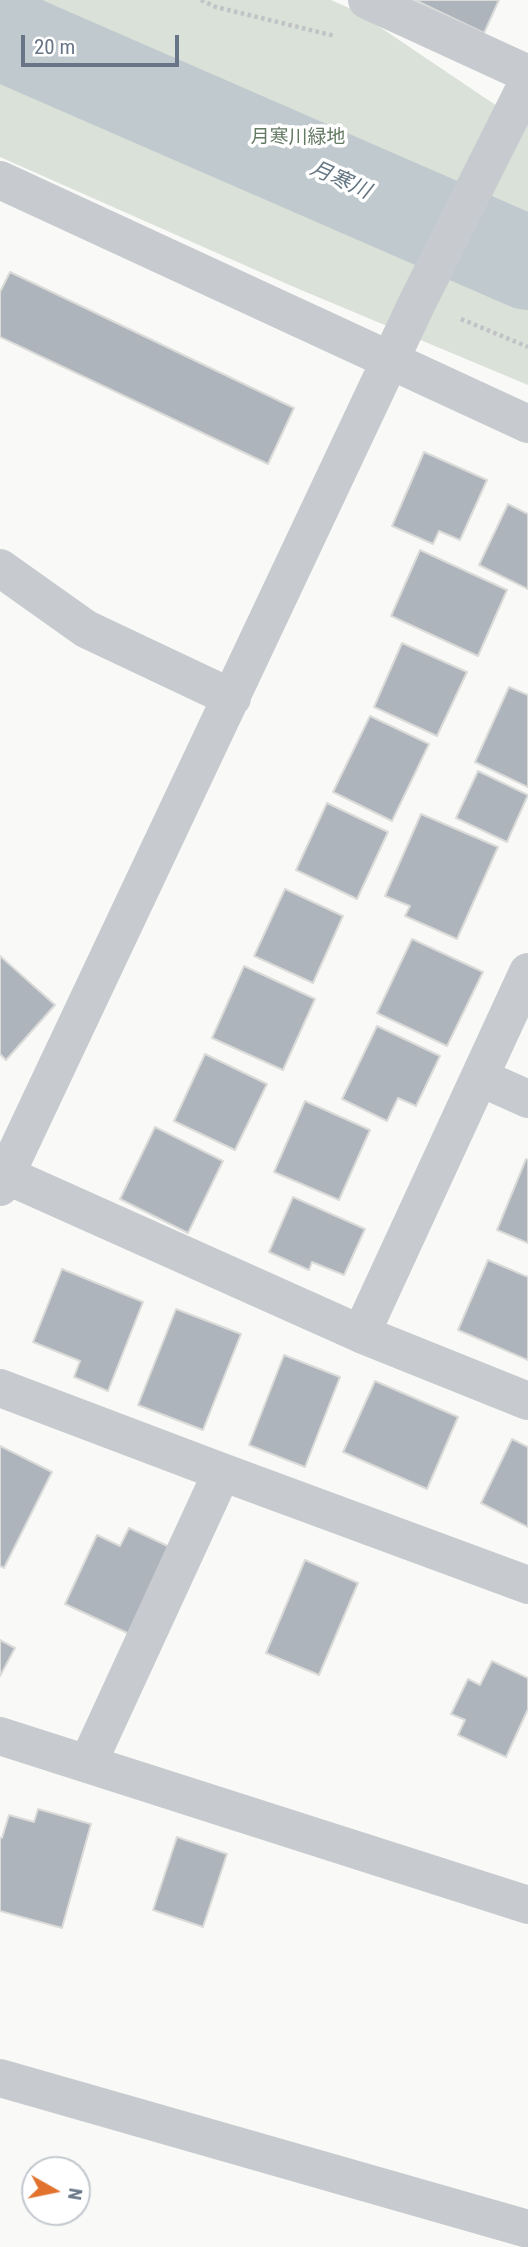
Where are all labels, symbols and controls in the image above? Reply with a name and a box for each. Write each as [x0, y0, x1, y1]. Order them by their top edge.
scale bar [24, 21, 182, 65]
text: 20 m [34, 35, 75, 59]
park label: 月寒川緑地 [251, 127, 345, 149]
water label: 月寒川 [306, 157, 374, 205]
north arrow [21, 2156, 91, 2226]
text: N [63, 2186, 88, 2202]

